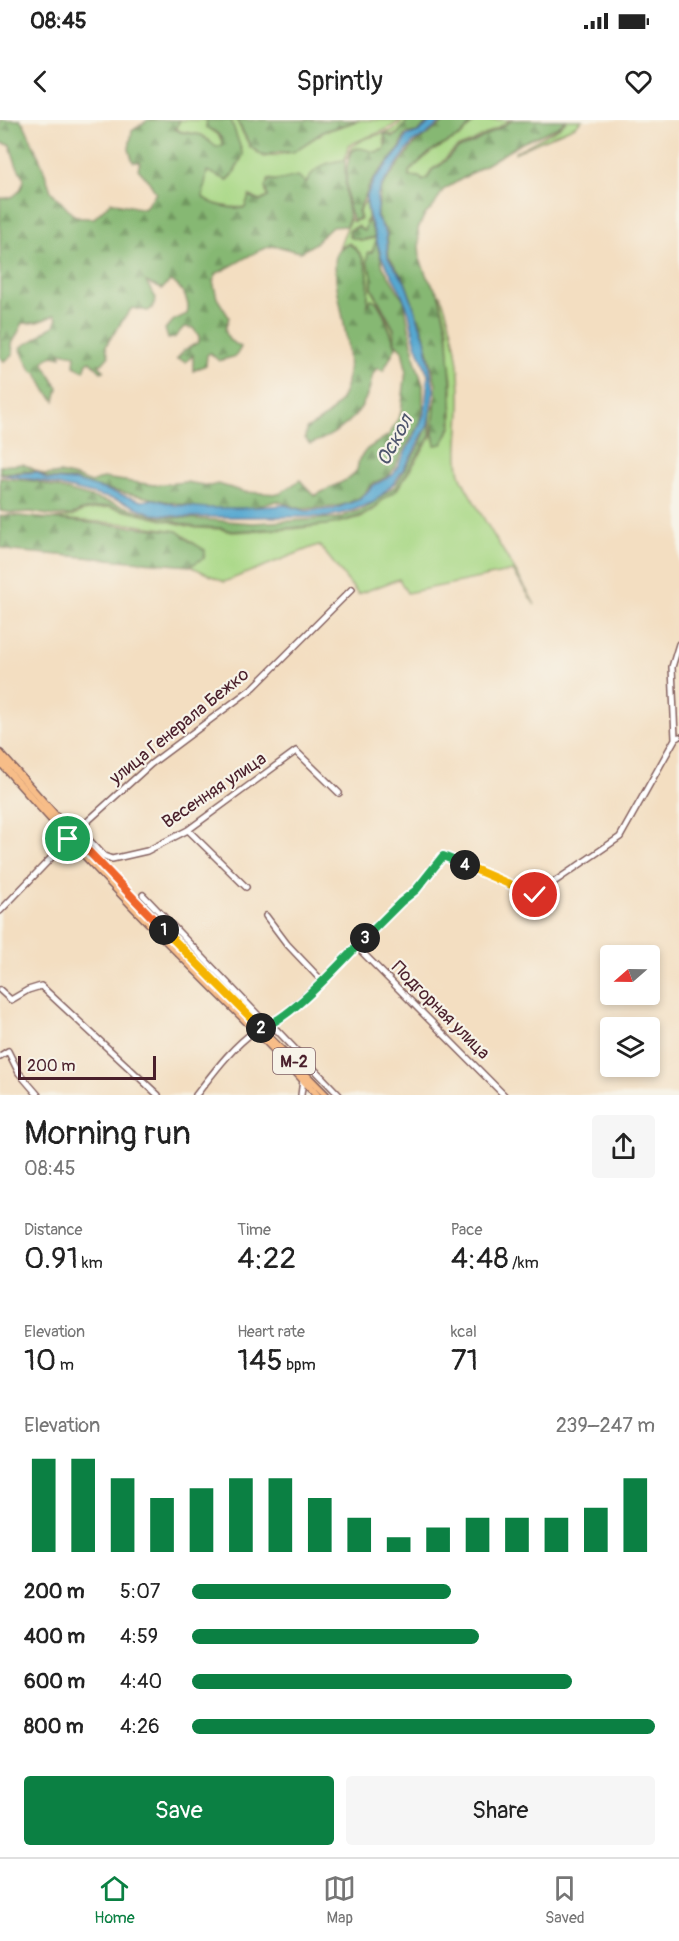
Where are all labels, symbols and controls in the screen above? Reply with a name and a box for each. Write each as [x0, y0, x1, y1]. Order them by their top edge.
text: 08:45 [30, 7, 87, 35]
icon: back [24, 65, 57, 98]
text: Sprintly [296, 65, 383, 98]
icon: heart [622, 65, 655, 98]
water label: Оскол [371, 409, 419, 470]
street label: улица Генерала Бежко [104, 663, 254, 790]
street label: Весенняя улица [158, 747, 271, 834]
pin [42, 813, 93, 864]
icon: arrive [51, 822, 84, 855]
pin: 4 [450, 850, 480, 880]
text: 4 [460, 855, 470, 875]
pin [509, 869, 560, 920]
icon: check [518, 878, 551, 911]
pin: 1 [149, 915, 179, 945]
text: 1 [161, 920, 167, 940]
pin: 3 [350, 923, 380, 953]
text: 3 [361, 928, 369, 948]
north arrow [600, 945, 660, 1005]
map controls [600, 945, 660, 1077]
street label: Подгорная улица [387, 956, 495, 1064]
pin: 2 [246, 1013, 276, 1043]
button: layers [600, 1017, 660, 1077]
text: 2 [257, 1018, 265, 1038]
road number: М-2 [273, 1048, 315, 1074]
scale bar [18, 1053, 156, 1080]
text: 200 m [27, 1056, 75, 1076]
text: Morning run [24, 1113, 191, 1154]
button: share [592, 1115, 655, 1178]
text: 08:45 [24, 1156, 76, 1181]
text: Distance [24, 1220, 83, 1240]
text: Time [237, 1220, 271, 1240]
text: Pace [451, 1220, 482, 1240]
text: 0.91 [24, 1240, 78, 1277]
text: 4:22 [237, 1240, 296, 1277]
text: 4:48 [451, 1240, 509, 1277]
text: km [78, 1253, 103, 1273]
text: /km [509, 1253, 539, 1273]
text: Elevation [24, 1322, 85, 1342]
text: Heart rate [237, 1322, 305, 1342]
text: kcal [451, 1322, 477, 1342]
text: 10 [24, 1342, 56, 1379]
text: 145 [237, 1342, 283, 1379]
text: 71 [451, 1342, 478, 1379]
text: m [56, 1355, 74, 1375]
text: bpm [283, 1355, 316, 1375]
text: Elevation [24, 1413, 100, 1438]
text: 239–247 m [556, 1413, 655, 1438]
text: 200 m [24, 1579, 85, 1604]
text: 5:07 [120, 1579, 160, 1604]
text: 400 m [24, 1624, 85, 1649]
text: 4:59 [120, 1624, 158, 1649]
text: 600 m [24, 1669, 85, 1694]
text: 4:40 [120, 1669, 162, 1694]
text: 800 m [24, 1714, 84, 1739]
text: 4:26 [120, 1714, 160, 1739]
button: Save [24, 1776, 334, 1845]
button: Share [346, 1776, 655, 1845]
tab: Home [94, 1872, 135, 1928]
tab: Map [323, 1872, 356, 1928]
tab: Saved [545, 1872, 585, 1928]

